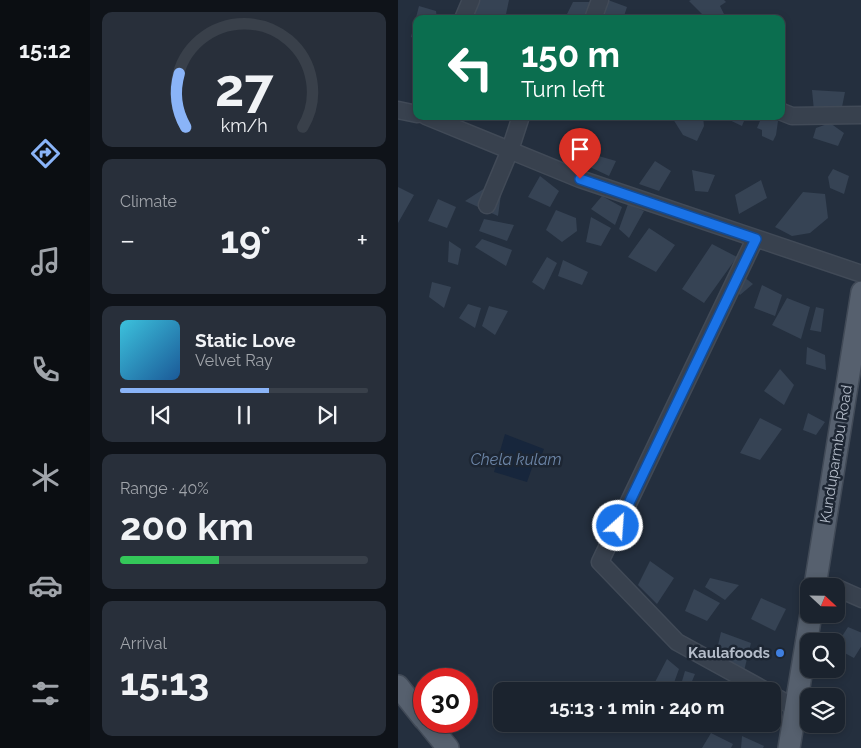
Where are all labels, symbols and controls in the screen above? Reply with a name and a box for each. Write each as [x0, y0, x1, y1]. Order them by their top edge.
text: 150 m [521, 34, 620, 75]
icon: left [438, 35, 503, 100]
text: 15:12 [19, 37, 71, 63]
text: 27 [215, 57, 274, 118]
text: Turn left [521, 76, 605, 102]
text: km/h [220, 115, 268, 136]
pin [559, 128, 601, 179]
icon: arrive [566, 135, 594, 163]
icon: directions [28, 136, 63, 171]
text: Climate [120, 192, 177, 211]
text: 19° [220, 217, 271, 262]
text: − [120, 224, 135, 257]
text: + [356, 224, 368, 257]
icon: music [28, 244, 63, 279]
text: Static Love [195, 329, 296, 351]
text: Velvet Ray [195, 351, 273, 370]
icon: phone [28, 352, 63, 387]
street label: Kunduparmbu Road [816, 384, 856, 524]
icon: previous [147, 401, 175, 429]
icon: pause [230, 401, 258, 429]
icon: next [313, 401, 341, 429]
water label: Chela kulam [470, 450, 562, 469]
icon: climate [28, 460, 63, 495]
text: Range · 40% [120, 479, 209, 498]
position arrow [591, 499, 643, 551]
text: 200 km [120, 504, 254, 549]
icon: car [28, 568, 63, 603]
north arrow [800, 578, 846, 622]
map controls [800, 578, 845, 733]
button: search [800, 633, 845, 678]
text: Arrival [120, 634, 167, 653]
place label: Kaulafoods [688, 644, 770, 662]
marker: Kaulafoods [774, 647, 786, 659]
text: 15:13 [120, 659, 209, 704]
speed limit sign: 30 [413, 668, 478, 733]
icon: filters [28, 676, 63, 711]
button: layers [800, 688, 845, 733]
text: 15:13 · 1 min · 240 m [550, 696, 724, 718]

